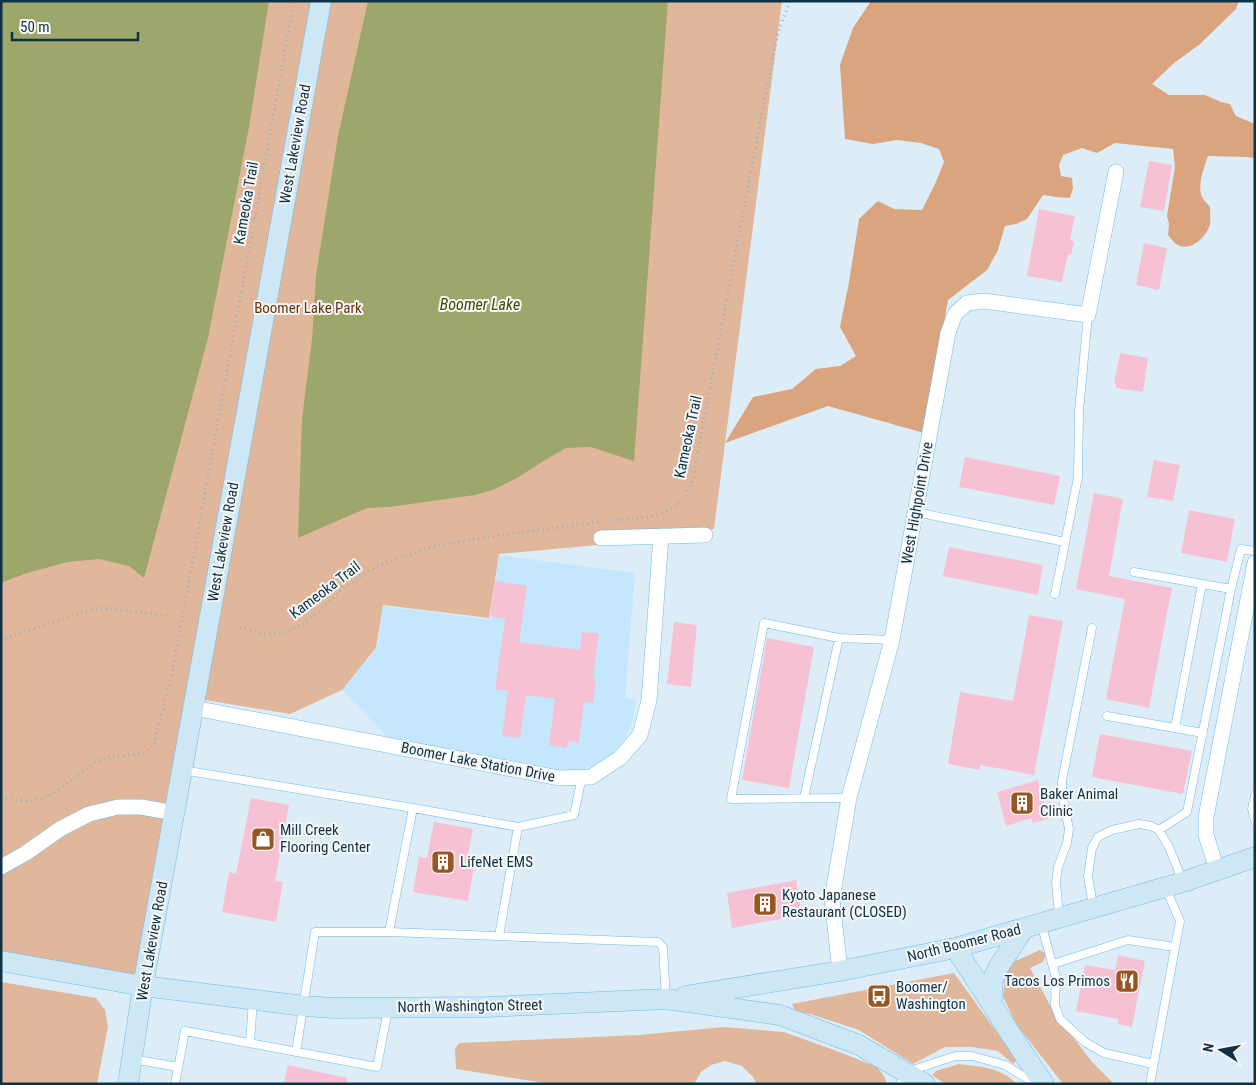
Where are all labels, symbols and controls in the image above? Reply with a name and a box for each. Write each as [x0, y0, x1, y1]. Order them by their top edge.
scale bar [12, 10, 139, 42]
text: 50 m [20, 18, 50, 36]
street label: West Lakeview Road [276, 83, 314, 205]
street label: Kameoka Trail [230, 160, 262, 246]
water label: Boomer Lake [440, 295, 520, 314]
park label: Boomer Lake Park [254, 299, 362, 317]
street label: Kameoka Trail [670, 394, 706, 480]
street label: West Highpoint Drive [897, 440, 937, 566]
street label: West Lakeview Road [204, 481, 242, 603]
street label: Kameoka Trail [286, 558, 364, 622]
street label: Boomer Lake Station Drive [399, 738, 557, 786]
place label: Baker Animal Clinic [1040, 785, 1118, 820]
building icon: Baker Animal Clinic [1009, 790, 1035, 816]
place label: Mill Creek Flooring Center [280, 821, 371, 856]
shop icon: Mill Creek Flooring Center [250, 826, 276, 852]
building icon: LifeNet EMS [430, 849, 456, 875]
place label: LifeNet EMS [460, 853, 533, 871]
street label: West Lakeview Road [133, 880, 171, 1002]
place label: Kyoto Japanese Restaurant (CLOSED) [782, 886, 907, 921]
building icon: Kyoto Japanese Restaurant (CLOSED) [752, 891, 778, 917]
street label: North Boomer Road [905, 920, 1023, 966]
restaurant icon: Tacos Los Primos [1114, 968, 1140, 994]
place label: Tacos Los Primos [1004, 972, 1110, 990]
place label: Boomer/ Washington [896, 978, 966, 1013]
bus stop icon: Boomer/ Washington [866, 983, 892, 1009]
street label: North Washington Street [397, 996, 543, 1016]
north arrow [1196, 1025, 1246, 1075]
text: N [1200, 1042, 1217, 1053]

